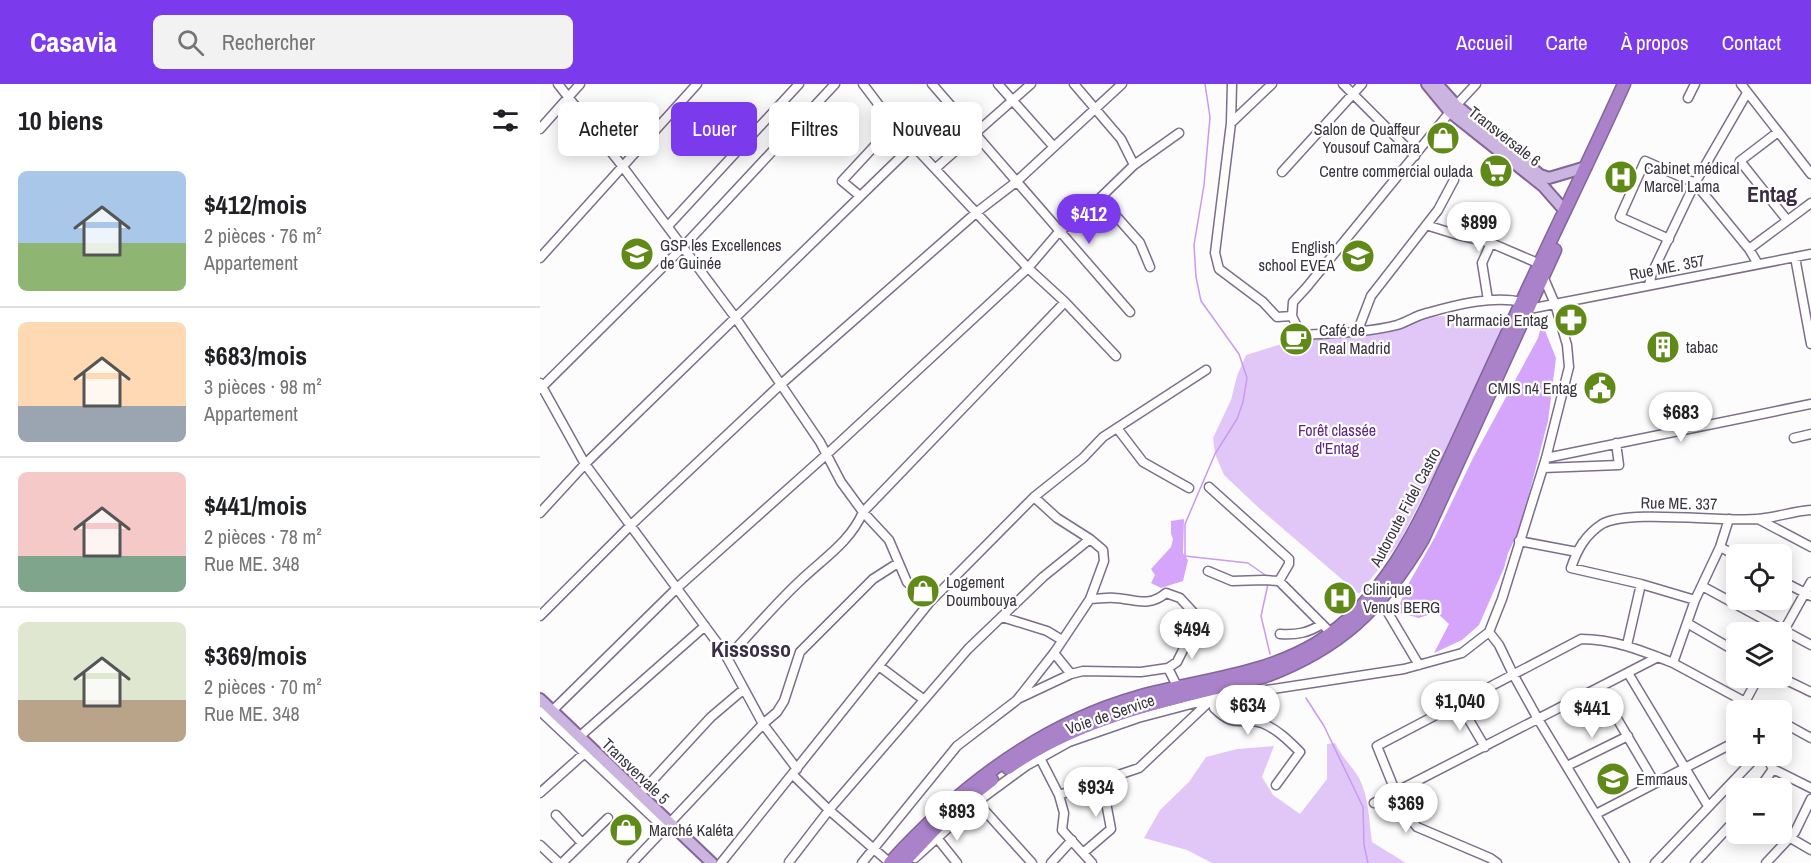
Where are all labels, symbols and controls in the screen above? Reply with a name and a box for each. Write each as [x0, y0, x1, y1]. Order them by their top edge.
search box [153, 15, 573, 69]
text: Casavia [30, 23, 117, 61]
icon: search [174, 26, 207, 59]
text: Rechercher [222, 27, 315, 57]
text: Accueil [1456, 28, 1513, 57]
text: Carte [1546, 28, 1588, 57]
text: À propos [1621, 28, 1689, 57]
text: Contact [1722, 28, 1781, 57]
street label: Transversale 6 [1464, 101, 1546, 171]
chip: Acheter [558, 102, 659, 156]
chip: Louer [671, 102, 757, 156]
chip: Filtres [769, 102, 859, 156]
chip: Nouveau [871, 102, 982, 156]
text: 10 biens [18, 103, 103, 138]
icon: filters [489, 104, 522, 137]
place label: Salon de Quaffeur Yousouf Camara [1314, 118, 1421, 158]
shop icon: Salon de Quaffeur Yousouf Camara [1425, 120, 1461, 156]
supermarket icon: Centre commercial oulada [1478, 153, 1514, 189]
place label: Cabinet médical Marcel Lama [1644, 157, 1740, 197]
hospital icon: Cabinet médical Marcel Lama [1603, 159, 1639, 195]
place label: Centre commercial oulada [1319, 160, 1474, 182]
district label: Entag [1747, 179, 1797, 209]
text: $412/mois [204, 187, 307, 222]
pin: $412 [1053, 194, 1125, 245]
icon: home [66, 195, 138, 267]
text: $412 [1071, 200, 1107, 227]
pin: $899 [1443, 202, 1515, 253]
text: $899 [1461, 208, 1497, 235]
text: 2 pièces · 76 m² [204, 222, 322, 249]
place label: GSP les Excellences de Guinée [660, 234, 782, 274]
school or university icon: GSP les Excellences de Guinée [619, 236, 655, 272]
place label: English school EVEA [1258, 236, 1335, 276]
school or university icon: English school EVEA [1340, 238, 1376, 274]
text: Appartement [204, 249, 298, 276]
street label: Rue ME. 357 [1627, 249, 1707, 285]
pharmacy icon: Pharmacie Entag [1553, 302, 1589, 338]
place label: Pharmacie Entag [1447, 309, 1549, 331]
place label: Café de Real Madrid [1319, 319, 1390, 359]
cafe icon: Café de Real Madrid [1278, 321, 1314, 357]
building icon: tabac [1645, 329, 1681, 365]
place label: tabac [1686, 336, 1719, 358]
text: $683/mois [204, 338, 307, 373]
icon: home [66, 346, 138, 418]
public building icon: CMIS n4 Entag [1582, 370, 1618, 406]
text: 3 pièces · 98 m² [204, 373, 322, 400]
place label: CMIS n4 Entag [1488, 377, 1578, 399]
pin: $683 [1645, 392, 1717, 443]
text: $683 [1663, 398, 1699, 425]
text: Appartement [204, 400, 298, 427]
park label: Forêt classée d'Entag [1298, 419, 1376, 459]
street label: Autoroute Fidel Castro [1364, 444, 1446, 571]
text: $441/mois [204, 488, 307, 523]
street label: Rue ME. 337 [1641, 491, 1717, 515]
icon: home [66, 496, 138, 568]
text: 2 pièces · 78 m² [204, 523, 322, 550]
map controls [1726, 544, 1792, 844]
button: locate [1726, 544, 1792, 610]
text: Rue ME. 348 [204, 550, 300, 577]
place label: Logement Doumbouya [946, 571, 1017, 611]
shop icon: Logement Doumbouya [905, 573, 941, 609]
place label: Clinique Venus BERG [1363, 578, 1440, 618]
hospital icon: Clinique Venus BERG [1322, 580, 1358, 616]
pin: $494 [1156, 609, 1228, 660]
text: $494 [1174, 615, 1210, 642]
button: layers [1726, 622, 1792, 688]
district label: Kissosso [711, 634, 791, 664]
text: $369/mois [204, 638, 307, 673]
icon: home [66, 646, 138, 718]
text: 2 pièces · 70 m² [204, 673, 322, 700]
pin: $1,040 [1411, 681, 1509, 732]
pin: $634 [1212, 685, 1284, 736]
text: $1,040 [1435, 687, 1485, 714]
pin: $441 [1556, 688, 1628, 739]
street label: Voie de Service [1063, 689, 1157, 739]
text: $634 [1230, 691, 1266, 718]
text: $441 [1574, 694, 1610, 721]
text: Rue ME. 348 [204, 700, 300, 727]
button: + [1726, 700, 1792, 766]
street label: Transvervale 5 [597, 733, 675, 809]
school or university icon: Emmaus [1595, 761, 1631, 797]
pin: $934 [1060, 767, 1132, 818]
place label: Emmaus [1636, 768, 1688, 790]
text: $934 [1078, 773, 1114, 800]
button: − [1726, 778, 1792, 844]
pin: $369 [1370, 783, 1442, 834]
text: $369 [1388, 789, 1424, 816]
pin: $893 [921, 791, 993, 842]
text: $893 [939, 797, 975, 824]
shop icon: Marché Kaléta [608, 812, 644, 848]
place label: Marché Kaléta [649, 819, 734, 841]

